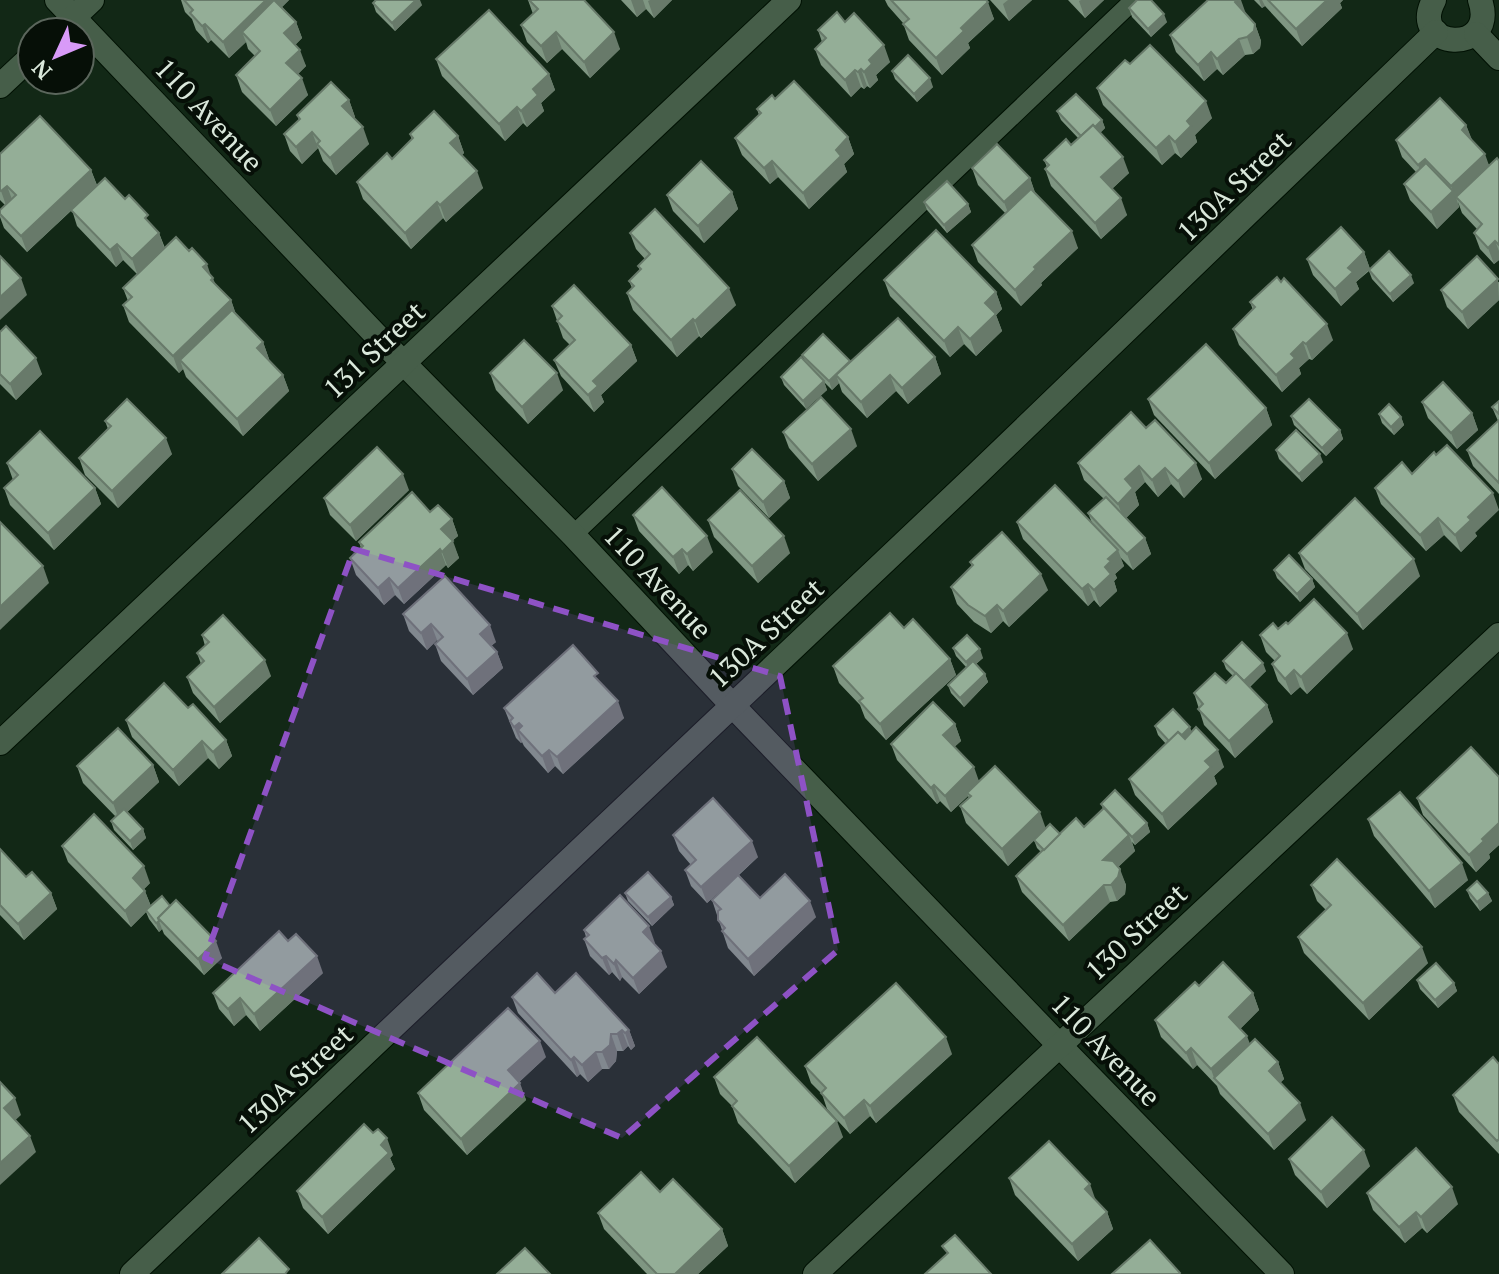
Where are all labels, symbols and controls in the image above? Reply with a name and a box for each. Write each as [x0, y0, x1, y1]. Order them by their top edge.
north arrow [16, 16, 96, 96]
street label: 110 Avenue [147, 50, 272, 179]
text: N [25, 54, 57, 86]
street label: 130A Street [1169, 122, 1299, 249]
street label: 131 Street [315, 293, 433, 406]
street label: 110 Avenue [596, 517, 721, 646]
street label: 130A Street [700, 569, 832, 696]
street label: 130 Street [1077, 875, 1195, 988]
street label: 110 Avenue [1043, 985, 1169, 1114]
street label: 130A Street [229, 1015, 361, 1142]

